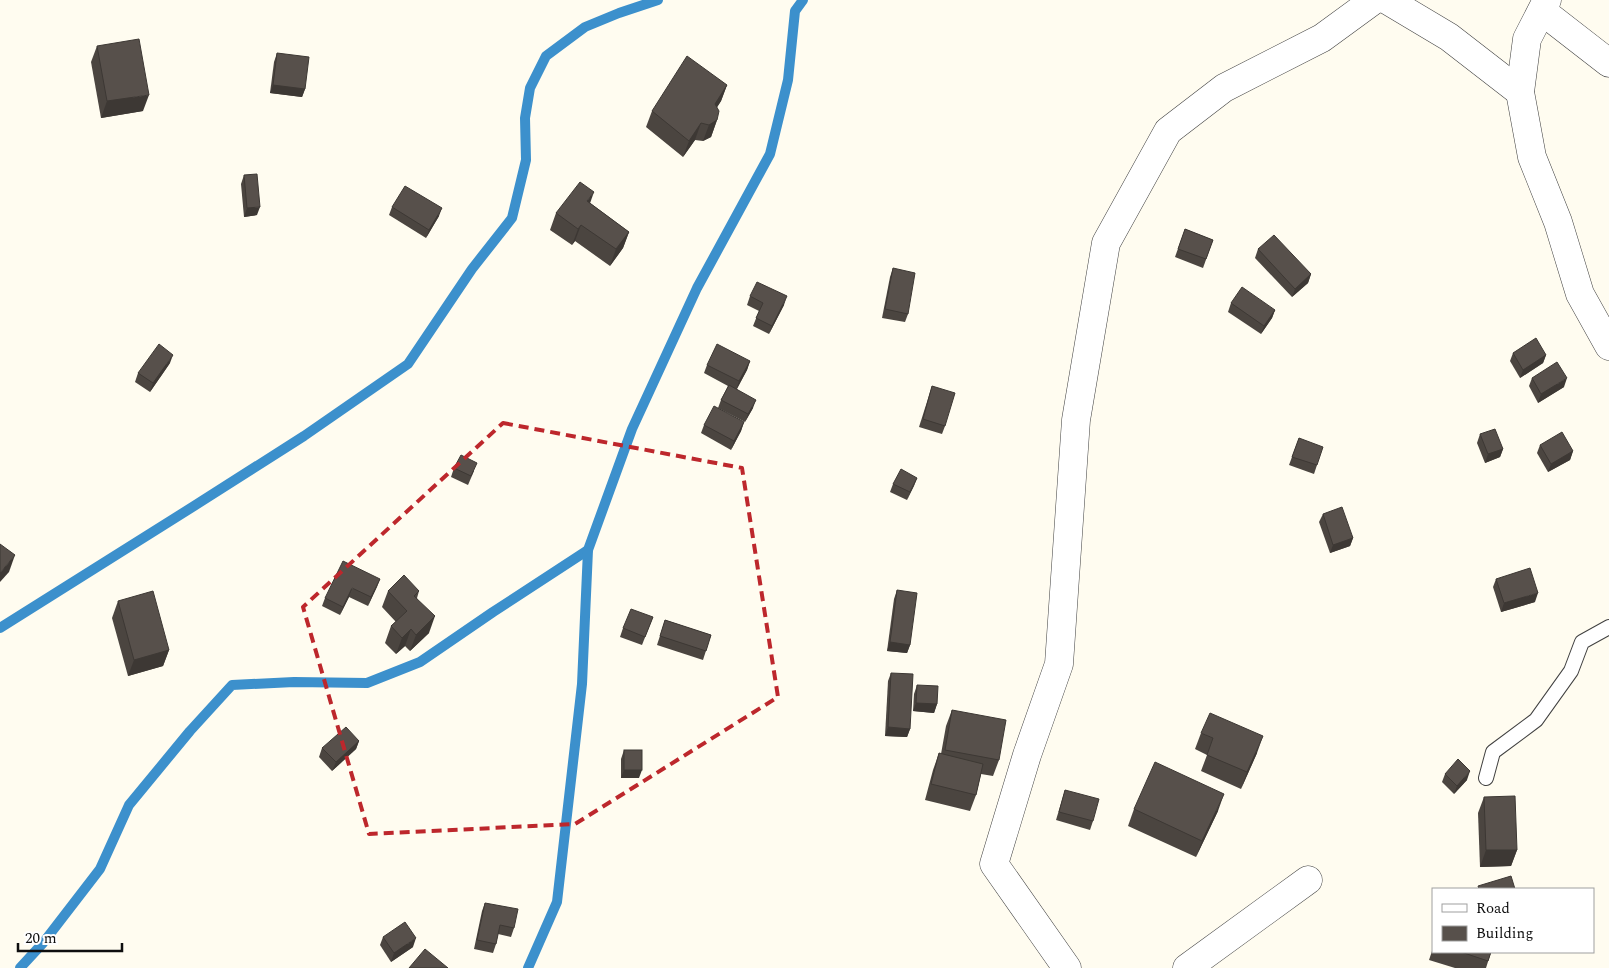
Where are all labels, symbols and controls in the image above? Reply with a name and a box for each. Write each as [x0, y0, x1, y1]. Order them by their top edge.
legend [1432, 888, 1594, 953]
text: Road [1476, 897, 1510, 920]
scale bar [18, 920, 121, 952]
text: Building [1476, 922, 1533, 945]
text: 20 m [25, 927, 57, 950]

